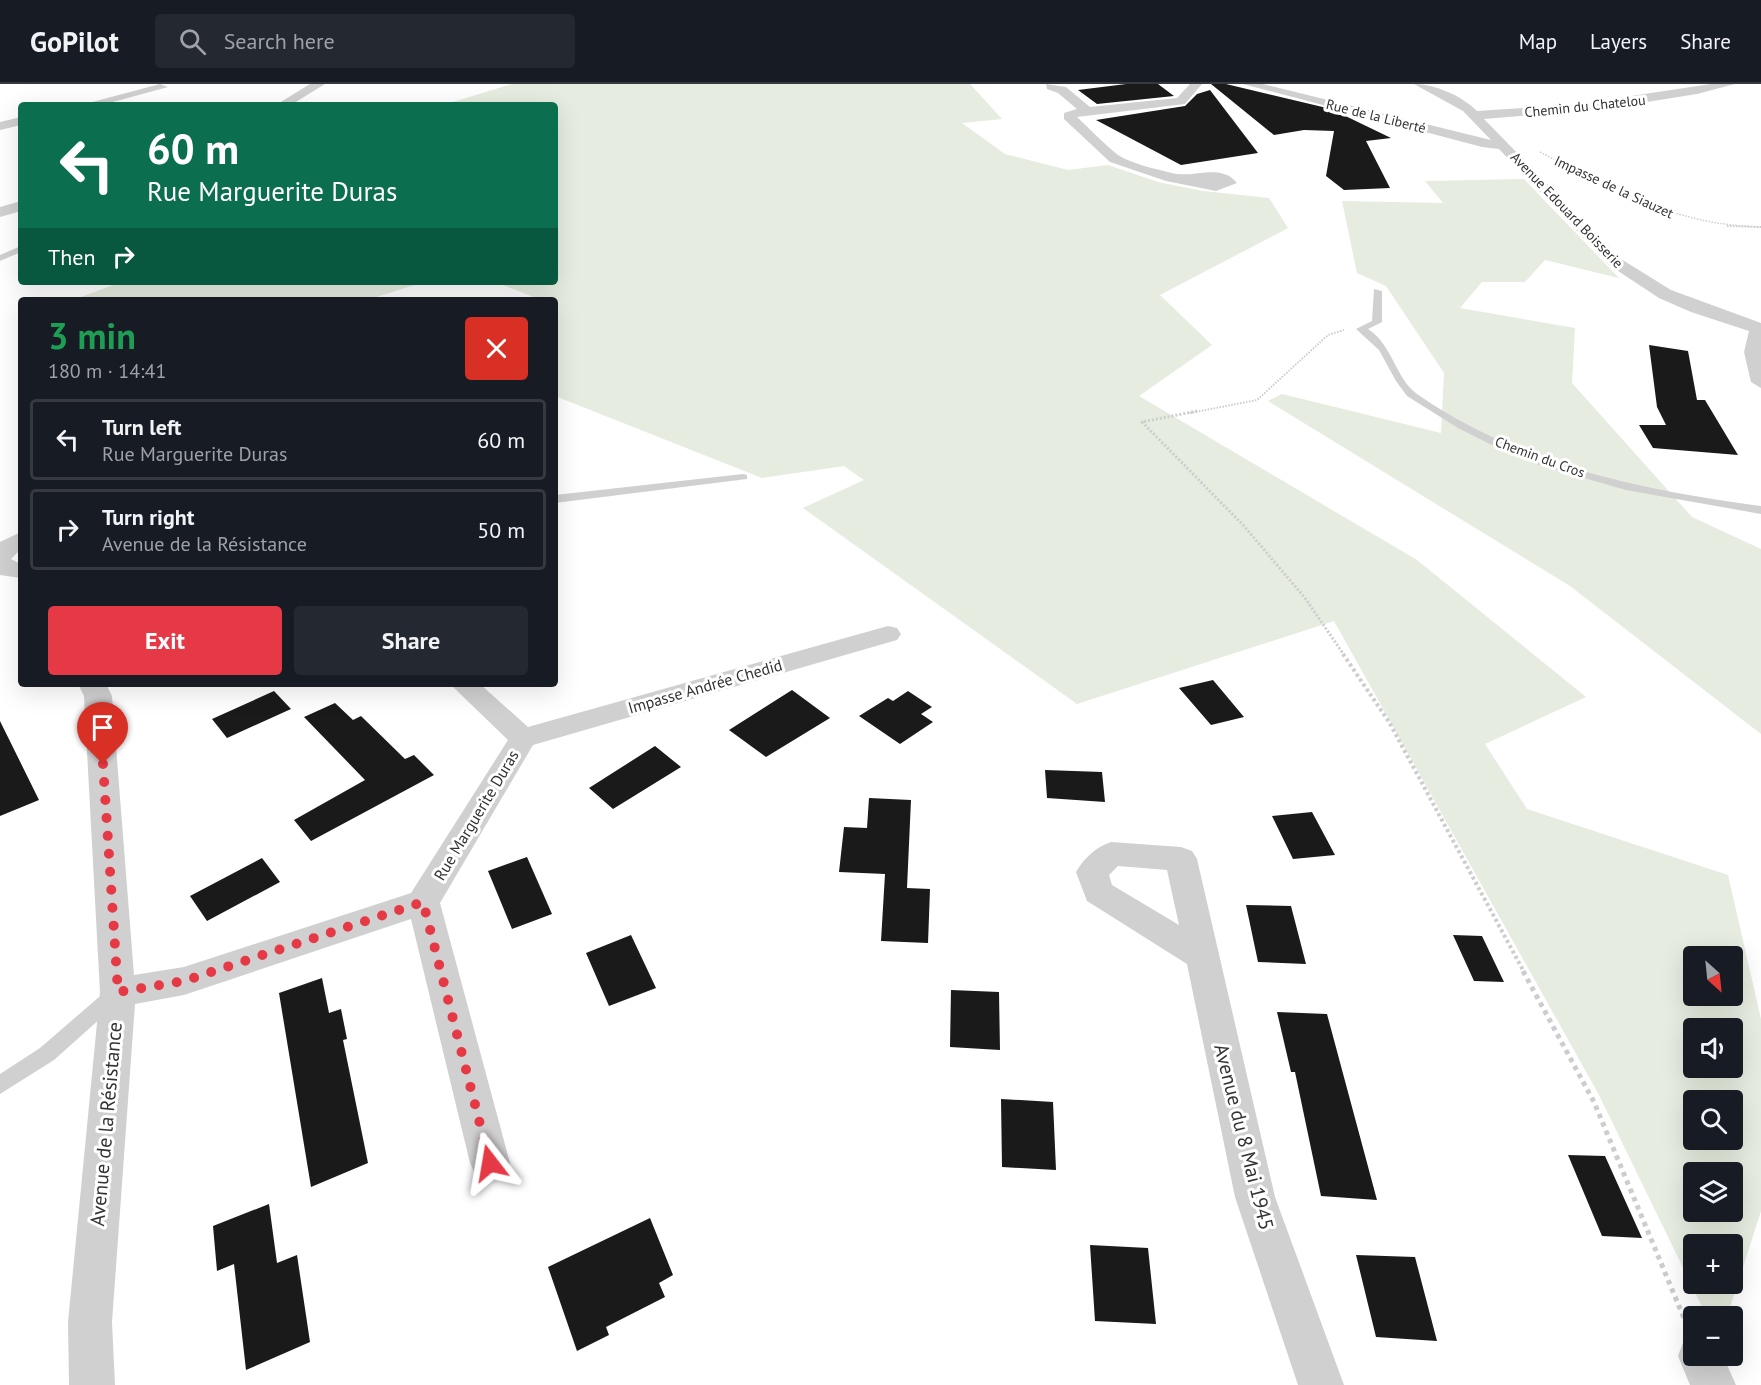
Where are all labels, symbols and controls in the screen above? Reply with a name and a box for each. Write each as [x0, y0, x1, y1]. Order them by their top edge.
search box [155, 14, 575, 68]
text: GoPilot [30, 23, 119, 60]
icon: search [176, 25, 209, 58]
text: Search here [224, 27, 335, 55]
text: Map [1519, 28, 1557, 55]
text: Layers [1590, 28, 1647, 55]
text: Share [1680, 28, 1731, 55]
street label: Chemin du Chatelou [1524, 91, 1646, 121]
street label: Rue de la Liberté [1324, 95, 1428, 137]
text: 60 m [147, 121, 239, 176]
icon: left [48, 126, 126, 204]
street label: Avenue Edouard Boisserie [1507, 148, 1627, 272]
street label: Impasse de la Siauzet [1552, 152, 1677, 223]
text: Rue Marguerite Duras [147, 174, 397, 208]
icon: right [107, 240, 140, 273]
text: Then [48, 243, 95, 271]
text: 3 min [48, 312, 136, 359]
button: close [465, 317, 528, 380]
text: 180 m · 14:41 [48, 358, 166, 384]
text: Turn left [102, 413, 182, 441]
icon: left [51, 423, 84, 456]
text: 60 m [477, 426, 525, 454]
street label: Chemin du Cros [1493, 432, 1587, 482]
text: Rue Marguerite Duras [102, 441, 287, 467]
text: Turn right [102, 503, 194, 531]
icon: right [51, 513, 84, 546]
text: 50 m [477, 516, 525, 544]
text: Avenue de la Résistance [102, 531, 307, 557]
button: Exit [48, 606, 282, 675]
button: Share [294, 606, 528, 675]
street label: Impasse Andrée Chedid [626, 654, 784, 718]
pin [77, 702, 128, 764]
icon: arrive [86, 711, 119, 744]
street label: Rue Marguerite Duras [429, 746, 523, 884]
north arrow [1683, 946, 1743, 1006]
map controls [1683, 946, 1743, 1366]
button: sound [1683, 1018, 1743, 1078]
street label: Avenue de la Résistance [84, 1021, 128, 1227]
street label: Avenue du 8 Mai 1945 [1208, 1041, 1280, 1233]
button: search [1683, 1090, 1743, 1150]
position arrow [458, 1131, 522, 1195]
button: layers [1683, 1162, 1743, 1222]
button: + [1683, 1234, 1743, 1294]
button: − [1683, 1306, 1743, 1366]

